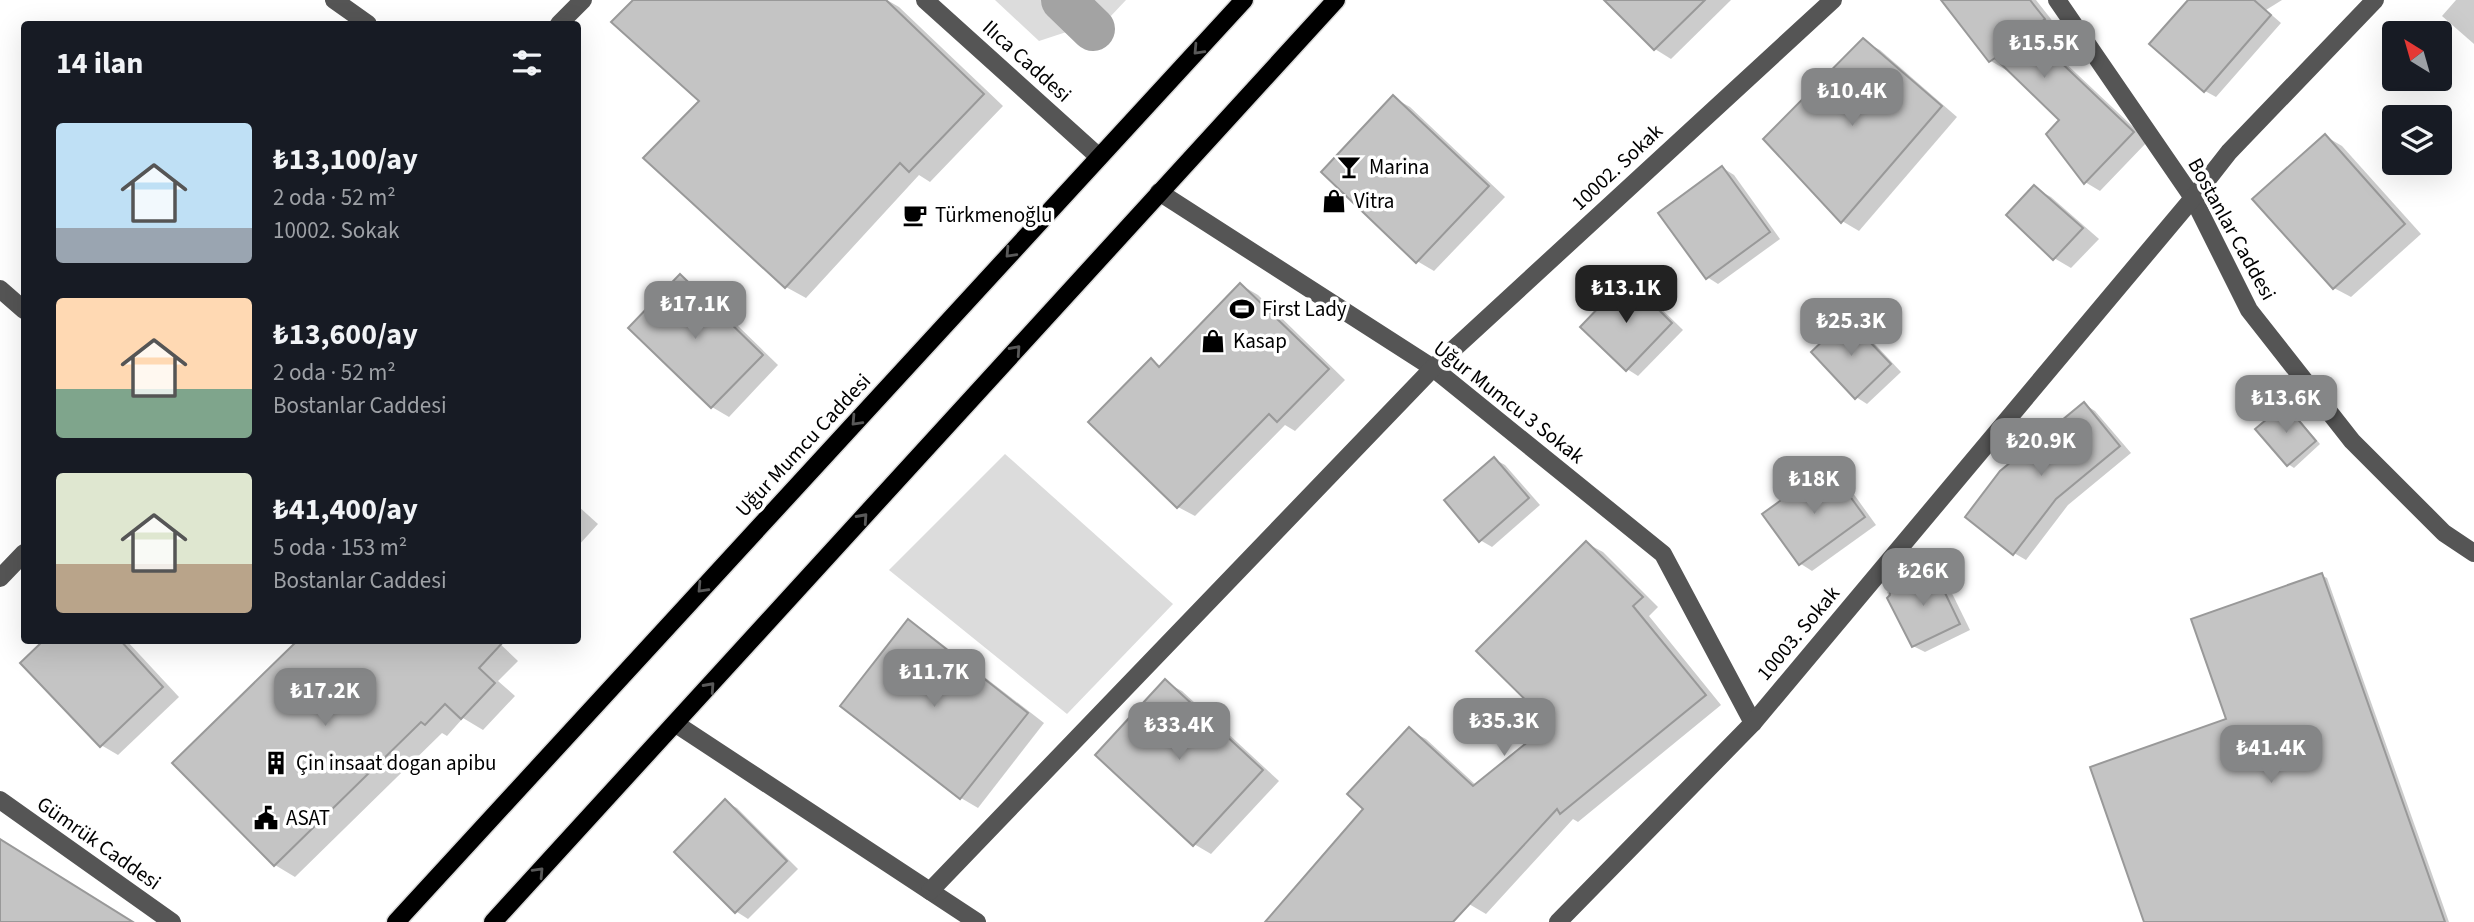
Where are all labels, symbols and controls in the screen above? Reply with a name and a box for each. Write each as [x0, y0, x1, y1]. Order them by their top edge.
street label: Ilıca Caddesi [976, 13, 1078, 109]
pin: ₺15.5K [1987, 20, 2101, 80]
north arrow [2382, 21, 2452, 91]
map controls [2382, 21, 2452, 175]
text: ₺15.5K [2009, 26, 2079, 59]
text: 14 ilan [56, 42, 144, 85]
one-way arrow [1193, 42, 1206, 55]
icon: filters [508, 44, 546, 82]
pin: ₺10.4K [1795, 68, 1909, 128]
text: ₺10.4K [1817, 74, 1887, 107]
button: layers [2382, 105, 2452, 175]
street label: 10002. Sokak [1565, 116, 1670, 217]
text: ₺13,100/ay [273, 138, 418, 181]
icon: home [112, 151, 196, 235]
place label: Marina [1369, 152, 1429, 182]
street label: Bostanlar Caddesi [2180, 152, 2284, 306]
bar icon: Marina [1335, 153, 1363, 181]
text: 2 oda · 52 m² [273, 181, 396, 214]
place label: Vitra [1354, 186, 1394, 216]
shop icon: Vitra [1320, 187, 1348, 215]
place label: Türkmenoğlu [935, 200, 1052, 230]
cafe icon: Türkmenoğlu [901, 201, 929, 229]
text: 10002. Sokak [273, 214, 399, 247]
one-way arrow [1006, 245, 1018, 258]
pin: ₺13.1K [1569, 266, 1683, 325]
text: ₺13.1K [1591, 271, 1661, 304]
pin: ₺17.1K [638, 282, 752, 341]
text: ₺17.1K [660, 287, 730, 320]
place label: First Lady [1262, 294, 1347, 324]
sports icon: First Lady [1228, 295, 1256, 323]
pin: ₺25.3K [1794, 298, 1908, 358]
text: ₺25.3K [1816, 304, 1886, 337]
text: ₺13,600/ay [273, 313, 418, 356]
icon: home [112, 326, 196, 410]
place label: Kasap [1233, 326, 1287, 356]
shop icon: Kasap [1199, 327, 1227, 355]
street label: Uğur Mumcu 3 Sokak [1427, 333, 1591, 471]
one-way arrow [1007, 345, 1020, 358]
text: 2 oda · 52 m² [273, 356, 396, 389]
street label: Uğur Mumcu Caddesi [728, 367, 878, 523]
pin: ₺13.6K [2229, 376, 2343, 435]
text: ₺13.6K [2251, 381, 2321, 414]
text: Bostanlar Caddesi [273, 389, 447, 422]
one-way arrow [852, 413, 864, 426]
pin: ₺20.9K [1984, 419, 2098, 478]
text: ₺20.9K [2006, 424, 2076, 457]
pin: ₺18K [1773, 456, 1855, 516]
text: ₺18K [1789, 462, 1839, 495]
text: ₺41,400/ay [273, 488, 418, 531]
icon: home [112, 501, 196, 585]
one-way arrow [854, 513, 867, 526]
text: 5 oda · 153 m² [273, 531, 407, 564]
pin: ₺26K [1882, 548, 1964, 608]
text: ₺26K [1898, 554, 1948, 587]
text: Bostanlar Caddesi [273, 564, 447, 597]
street label: 10003. Sokak [1749, 579, 1847, 687]
one-way arrow [698, 580, 711, 593]
pin: ₺11.7K [877, 650, 991, 709]
text: ₺11.7K [899, 655, 969, 688]
pin: ₺17.2K [268, 668, 382, 728]
text: ₺17.2K [290, 674, 360, 707]
one-way arrow [701, 682, 714, 695]
pin: ₺35.3K [1447, 698, 1561, 758]
pin: ₺33.4K [1122, 702, 1236, 762]
text: ₺35.3K [1469, 704, 1539, 737]
text: ₺33.4K [1144, 708, 1214, 741]
pin: ₺41.4K [2214, 726, 2328, 785]
text: ₺41.4K [2236, 731, 2306, 764]
place label: Çin insaat dogan apibu [296, 748, 496, 778]
building icon: Çin insaat dogan apibu [262, 749, 290, 777]
street label: Gümrük Caddesi [31, 789, 167, 897]
place label: ASAT [286, 803, 330, 833]
public building icon: ASAT [252, 804, 280, 832]
one-way arrow [531, 867, 543, 880]

